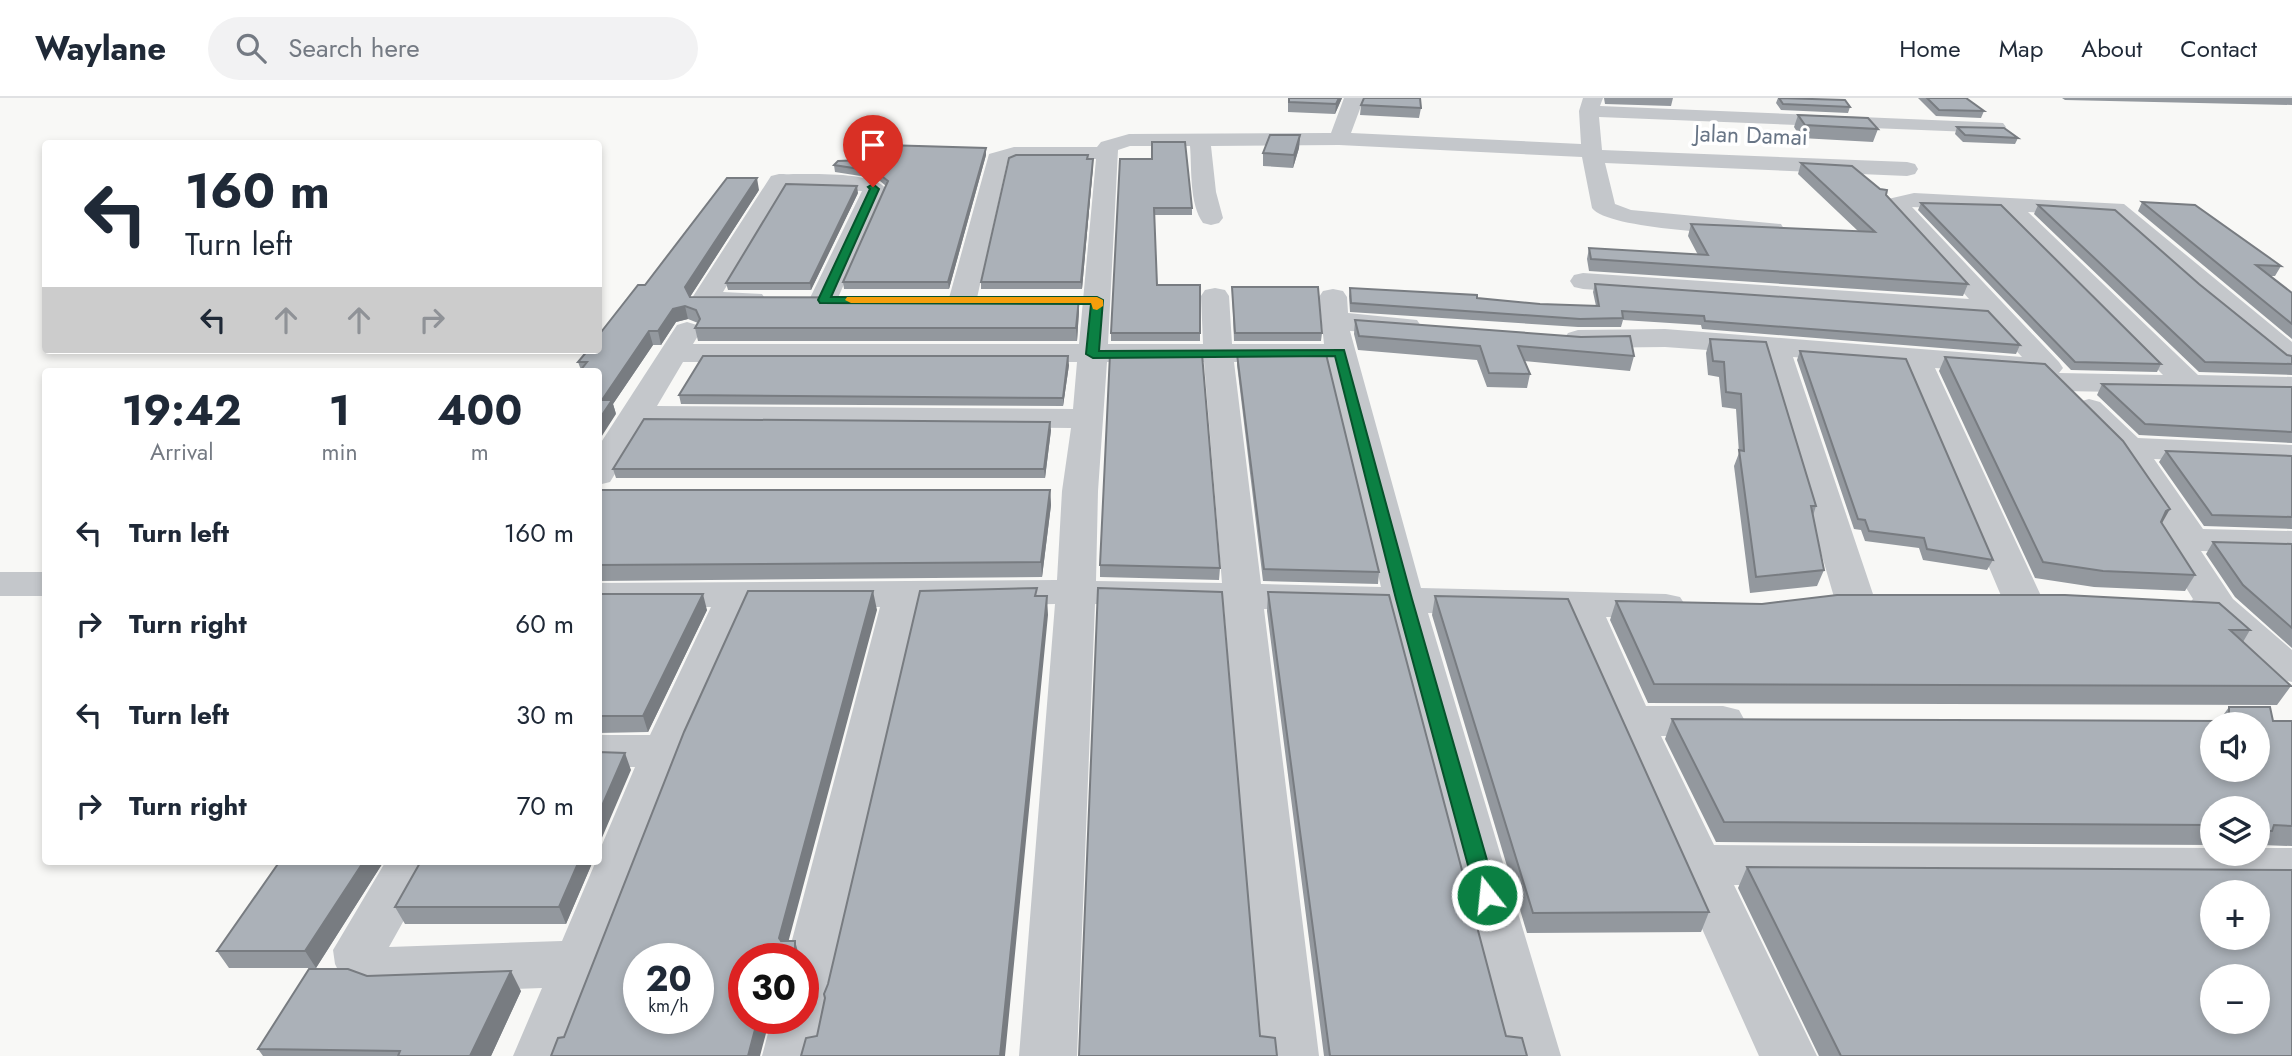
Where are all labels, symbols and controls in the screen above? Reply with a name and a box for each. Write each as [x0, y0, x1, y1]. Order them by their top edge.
search box [208, 17, 698, 80]
text: Waylane [35, 25, 166, 72]
icon: search [232, 29, 270, 67]
text: Search here [288, 29, 420, 67]
text: Home [1899, 31, 1961, 66]
text: Map [1999, 31, 2043, 66]
text: About [2081, 31, 2142, 66]
text: Contact [2180, 31, 2257, 66]
pin [843, 115, 903, 187]
street label: Jalan Damai [1691, 116, 1808, 154]
icon: arrive [854, 126, 892, 164]
text: 160 m [185, 156, 330, 226]
icon: left [70, 168, 161, 259]
text: Turn left [185, 221, 292, 267]
icon: left [194, 301, 232, 339]
icon: ahead [267, 301, 305, 339]
icon: ahead [340, 301, 378, 339]
icon: right [413, 301, 451, 339]
text: 19:42 [122, 380, 242, 441]
text: 1 [329, 380, 350, 441]
text: 400 [437, 380, 522, 441]
text: Arrival [150, 435, 213, 469]
text: min [321, 435, 357, 469]
text: m [471, 435, 489, 469]
icon: left [70, 514, 108, 552]
text: Turn left [129, 514, 229, 552]
text: 160 m [504, 514, 574, 552]
icon: right [70, 605, 108, 643]
text: Turn right [129, 605, 247, 643]
text: 60 m [515, 605, 574, 643]
icon: left [70, 696, 108, 734]
text: Turn left [129, 696, 229, 734]
text: 30 m [516, 696, 574, 734]
map controls [2200, 712, 2270, 1034]
button: sound [2200, 712, 2270, 782]
icon: right [70, 787, 108, 825]
text: Turn right [129, 787, 247, 825]
text: 70 m [517, 787, 574, 825]
button: layers [2200, 796, 2270, 866]
position arrow [1450, 858, 1524, 932]
button: + [2200, 880, 2270, 950]
speed limit sign: 30 [728, 943, 819, 1034]
text: 20 [645, 954, 692, 1004]
button: − [2200, 964, 2270, 1034]
text: km/h [648, 993, 689, 1019]

